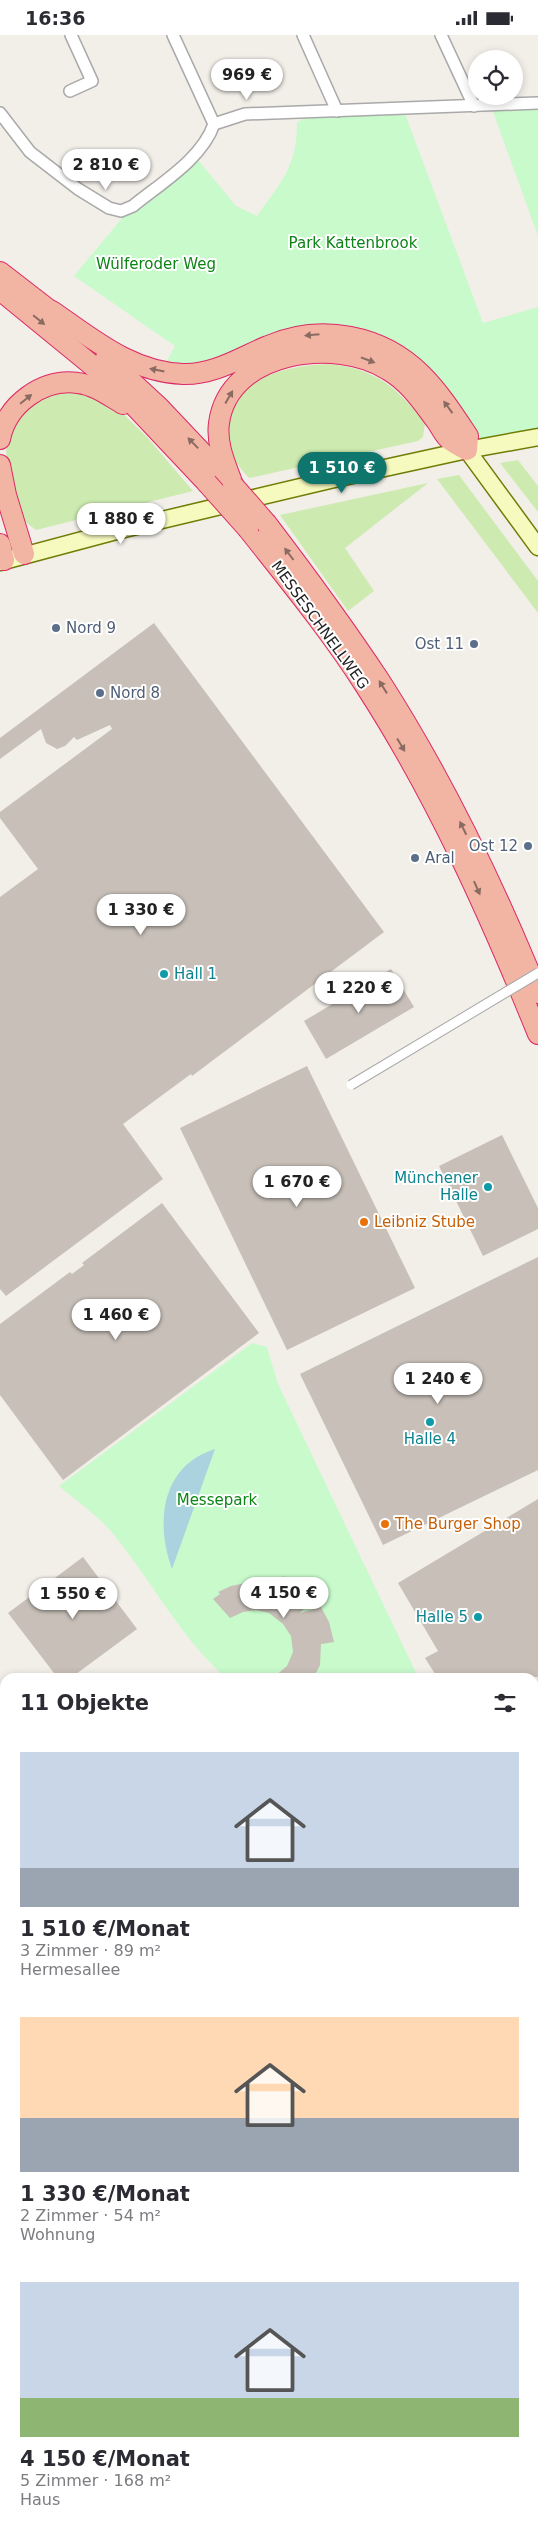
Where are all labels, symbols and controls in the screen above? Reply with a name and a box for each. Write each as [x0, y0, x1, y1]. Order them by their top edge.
text: 16:36 [25, 7, 85, 29]
map controls [468, 50, 523, 105]
button: locate [468, 50, 523, 105]
pin: 969 € [212, 58, 282, 101]
text: 969 € [222, 65, 272, 84]
pin: 2 810 € [60, 149, 152, 191]
text: 2 810 € [73, 155, 139, 174]
park label: Park Kattenbrook [289, 234, 418, 252]
park label: Wülferoder Weg [96, 255, 216, 273]
one-way arrow [32, 314, 45, 325]
one-way arrow [304, 331, 320, 339]
one-way arrow [361, 356, 376, 364]
one-way arrow [148, 366, 164, 374]
one-way arrow [225, 391, 234, 404]
one-way arrow [19, 393, 32, 404]
one-way arrow [443, 400, 453, 414]
one-way arrow [187, 437, 199, 449]
pin: 1 510 € [296, 451, 388, 494]
text: 1 510 € [309, 458, 375, 477]
pin: 1 880 € [75, 503, 167, 545]
text: 1 880 € [88, 509, 154, 528]
one-way arrow [284, 548, 295, 561]
street label: MESSESCHNELLWEG [267, 557, 373, 693]
place label: Nord 9 [66, 619, 116, 637]
marker: Nord 9 [50, 622, 62, 634]
place label: Ost 11 [415, 635, 464, 653]
marker: Ost 11 [468, 638, 480, 650]
one-way arrow [378, 680, 387, 693]
place label: Nord 8 [110, 684, 160, 702]
marker: Nord 8 [94, 687, 106, 699]
one-way arrow [397, 738, 406, 751]
one-way arrow [459, 821, 467, 835]
place label: Ost 12 [469, 837, 518, 855]
marker: Ost 12 [522, 840, 534, 852]
place label: Aral [425, 849, 455, 867]
marker: Aral [409, 852, 421, 864]
one-way arrow [473, 881, 481, 895]
pin: 1 330 € [95, 893, 187, 936]
text: 1 330 € [108, 900, 174, 919]
place label: Hall 1 [174, 965, 217, 983]
marker: Hall 1 [158, 968, 170, 980]
pin: 1 220 € [313, 971, 405, 1014]
text: 1 220 € [326, 978, 392, 997]
pin: 1 670 € [251, 1165, 343, 1208]
place label: Münchener Halle [394, 1169, 479, 1204]
text: 1 670 € [264, 1172, 330, 1191]
marker: Münchener Halle [482, 1181, 494, 1193]
place label: Leibniz Stube [374, 1213, 475, 1231]
marker: Leibniz Stube [358, 1216, 370, 1228]
pin: 1 460 € [70, 1299, 162, 1341]
text: 1 460 € [83, 1305, 149, 1324]
pin: 1 240 € [392, 1363, 484, 1405]
text: 1 240 € [405, 1369, 471, 1388]
marker: Halle 4 [424, 1416, 436, 1428]
place label: Halle 4 [404, 1430, 456, 1448]
park label: Messepark [177, 1491, 258, 1509]
place label: The Burger Shop [394, 1515, 521, 1533]
marker: The Burger Shop [379, 1518, 391, 1530]
pin: 1 550 € [27, 1577, 119, 1620]
pin: 4 150 € [238, 1577, 330, 1619]
text: 4 150 € [251, 1583, 317, 1602]
text: 1 550 € [40, 1584, 106, 1603]
place label: Halle 5 [416, 1608, 468, 1626]
marker: Halle 5 [472, 1611, 484, 1623]
icon: filters [491, 1689, 519, 1717]
text: 11 Objekte [20, 1691, 149, 1715]
icon: home [225, 1785, 315, 1875]
text: 1 510 €/Monat [20, 1917, 190, 1941]
text: 3 Zimmer · 89 m² [20, 1941, 161, 1960]
text: Hermesallee [20, 1960, 120, 1979]
icon: home [225, 2050, 315, 2140]
text: 1 330 €/Monat [20, 2182, 190, 2206]
text: 2 Zimmer · 54 m² [20, 2206, 161, 2225]
text: Wohnung [20, 2225, 95, 2244]
icon: home [225, 2315, 315, 2405]
text: 4 150 €/Monat [20, 2447, 190, 2471]
text: 5 Zimmer · 168 m² [20, 2471, 171, 2490]
text: Haus [20, 2490, 60, 2509]

